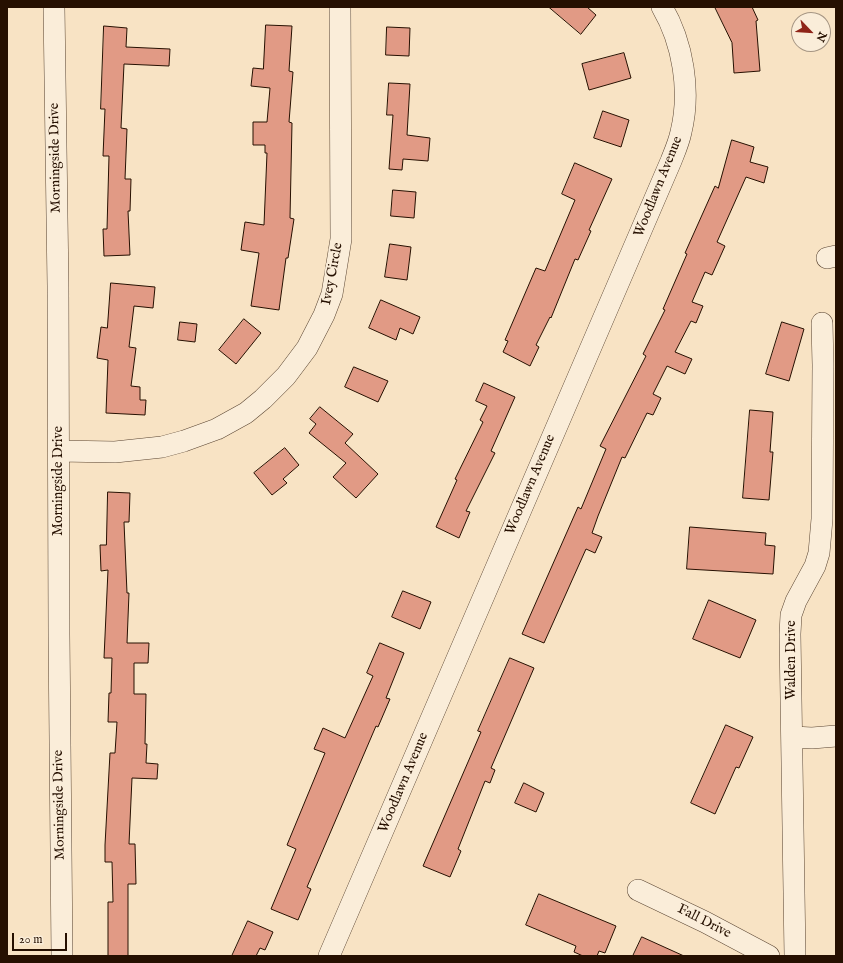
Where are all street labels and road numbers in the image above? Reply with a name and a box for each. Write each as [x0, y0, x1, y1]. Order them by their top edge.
street label: Morningside Drive [47, 103, 65, 213]
street label: Woodlawn Avenue [631, 134, 687, 240]
street label: Ivey Circle [319, 241, 347, 307]
street label: Morningside Drive [51, 426, 67, 536]
street label: Woodlawn Avenue [502, 432, 560, 538]
street label: Walden Drive [784, 620, 800, 700]
street label: Woodlawn Avenue [375, 730, 433, 836]
street label: Morningside Drive [51, 750, 69, 860]
street label: Fall Drive [674, 901, 734, 943]

